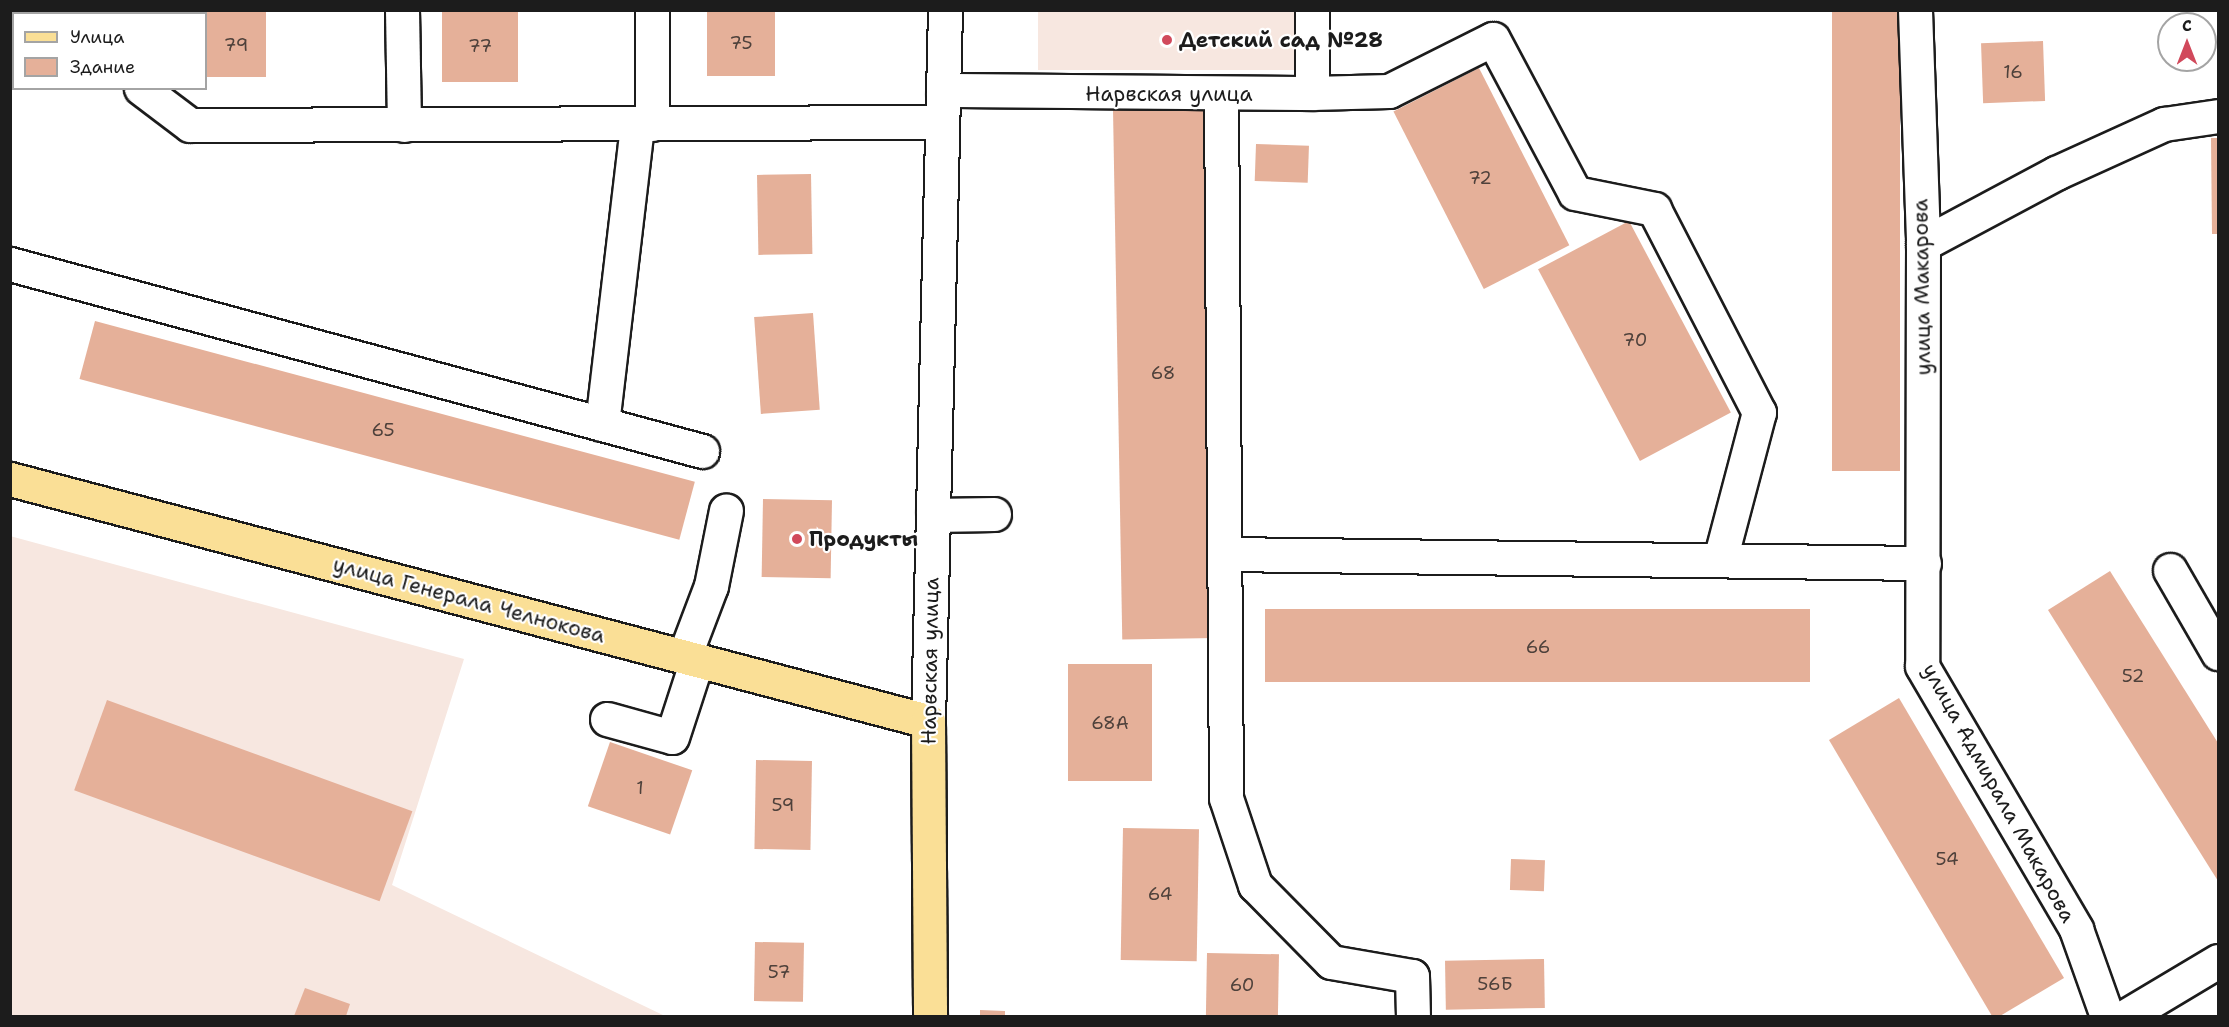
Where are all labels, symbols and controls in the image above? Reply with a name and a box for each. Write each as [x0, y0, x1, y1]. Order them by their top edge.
legend [12, 12, 207, 90]
north arrow [2157, 12, 2217, 72]
text: С [2182, 15, 2192, 36]
text: Улица [70, 25, 124, 49]
place label: Детский сад №28 [1179, 27, 1383, 53]
house number: 75 [730, 32, 752, 54]
marker: Детский сад №28 [1160, 33, 1174, 47]
house number: 79 [224, 34, 248, 56]
house number: 77 [468, 35, 492, 57]
text: Здание [70, 55, 135, 79]
house number: 16 [2003, 61, 2023, 83]
street label: Нарвская улица [1085, 81, 1253, 107]
house number: 72 [1468, 167, 1492, 189]
street label: улица Макарова [1908, 198, 1936, 376]
house number: 70 [1623, 329, 1647, 351]
house number: 68 [1151, 362, 1175, 384]
house number: 65 [372, 419, 394, 441]
place label: Продукты [809, 526, 918, 552]
marker: Продукты [790, 532, 804, 546]
street label: улица Генерала Челнокова [330, 552, 608, 648]
street label: Нарвская улица [916, 577, 944, 745]
house number: 66 [1526, 636, 1550, 658]
street label: улица Адмирала Макарова [1917, 659, 2081, 927]
house number: 52 [2122, 665, 2144, 687]
house number: 68А [1091, 712, 1129, 734]
house number: 1 [636, 777, 644, 799]
house number: 59 [772, 794, 794, 816]
house number: 54 [1935, 848, 1959, 870]
house number: 64 [1148, 883, 1172, 905]
house number: 57 [768, 961, 790, 983]
house number: 56Б [1477, 973, 1513, 995]
house number: 60 [1230, 974, 1254, 996]

